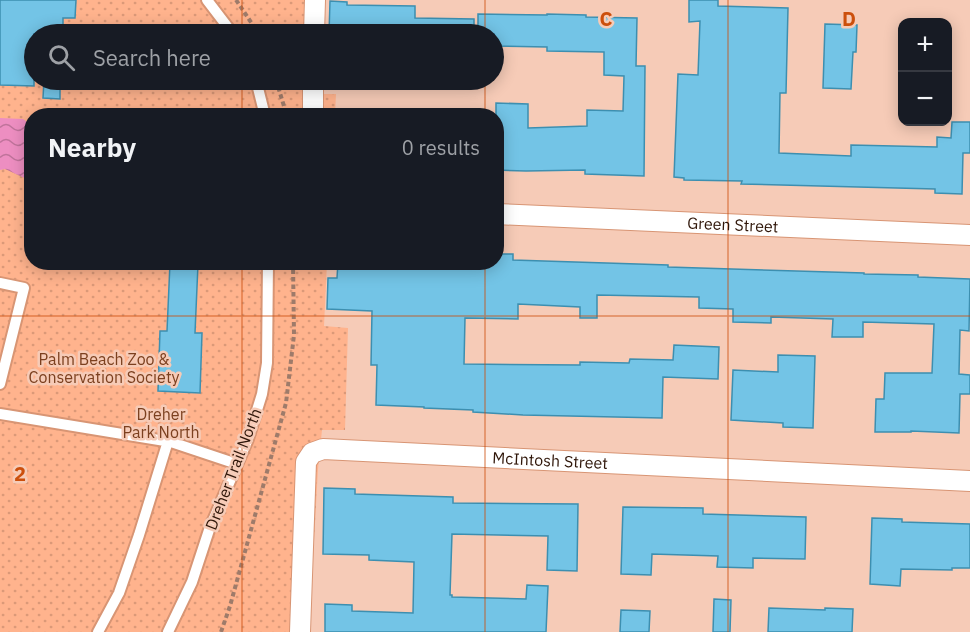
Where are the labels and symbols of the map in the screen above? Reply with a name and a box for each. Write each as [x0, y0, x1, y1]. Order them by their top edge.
text: C [599, 5, 613, 32]
text: D [842, 5, 856, 32]
street label: Green Street [687, 212, 779, 237]
park label: Palm Beach Zoo & Conservation Society [29, 349, 180, 387]
park label: Dreher Park North [122, 404, 200, 442]
street label: Dreher Trail North [201, 405, 265, 533]
street label: McIntosh Street [492, 447, 608, 473]
text: 2 [14, 460, 26, 487]

